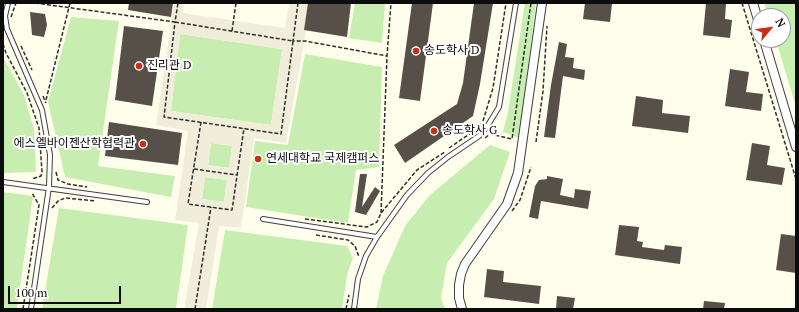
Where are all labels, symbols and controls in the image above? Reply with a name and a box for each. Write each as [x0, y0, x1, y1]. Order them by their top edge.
north arrow [751, 8, 791, 48]
text: N [772, 16, 789, 30]
place label: 송도학사 D [424, 44, 480, 58]
marker: 송도학사 D [411, 46, 421, 56]
place label: 진리관 D [147, 59, 192, 73]
marker: 진리관 D [134, 61, 144, 71]
place label: 송도학사 G [442, 124, 497, 138]
marker: 송도학사 G [429, 126, 439, 136]
place label: 에스엘바이젠산학협력관 [14, 137, 135, 151]
marker: 에스엘바이젠산학협력관 [138, 139, 148, 149]
place label: 연세대학교 국제캠퍼스 [266, 152, 379, 166]
marker: 연세대학교 국제캠퍼스 [253, 154, 263, 164]
scale bar [10, 278, 123, 304]
text: 100 m [15, 285, 47, 300]

